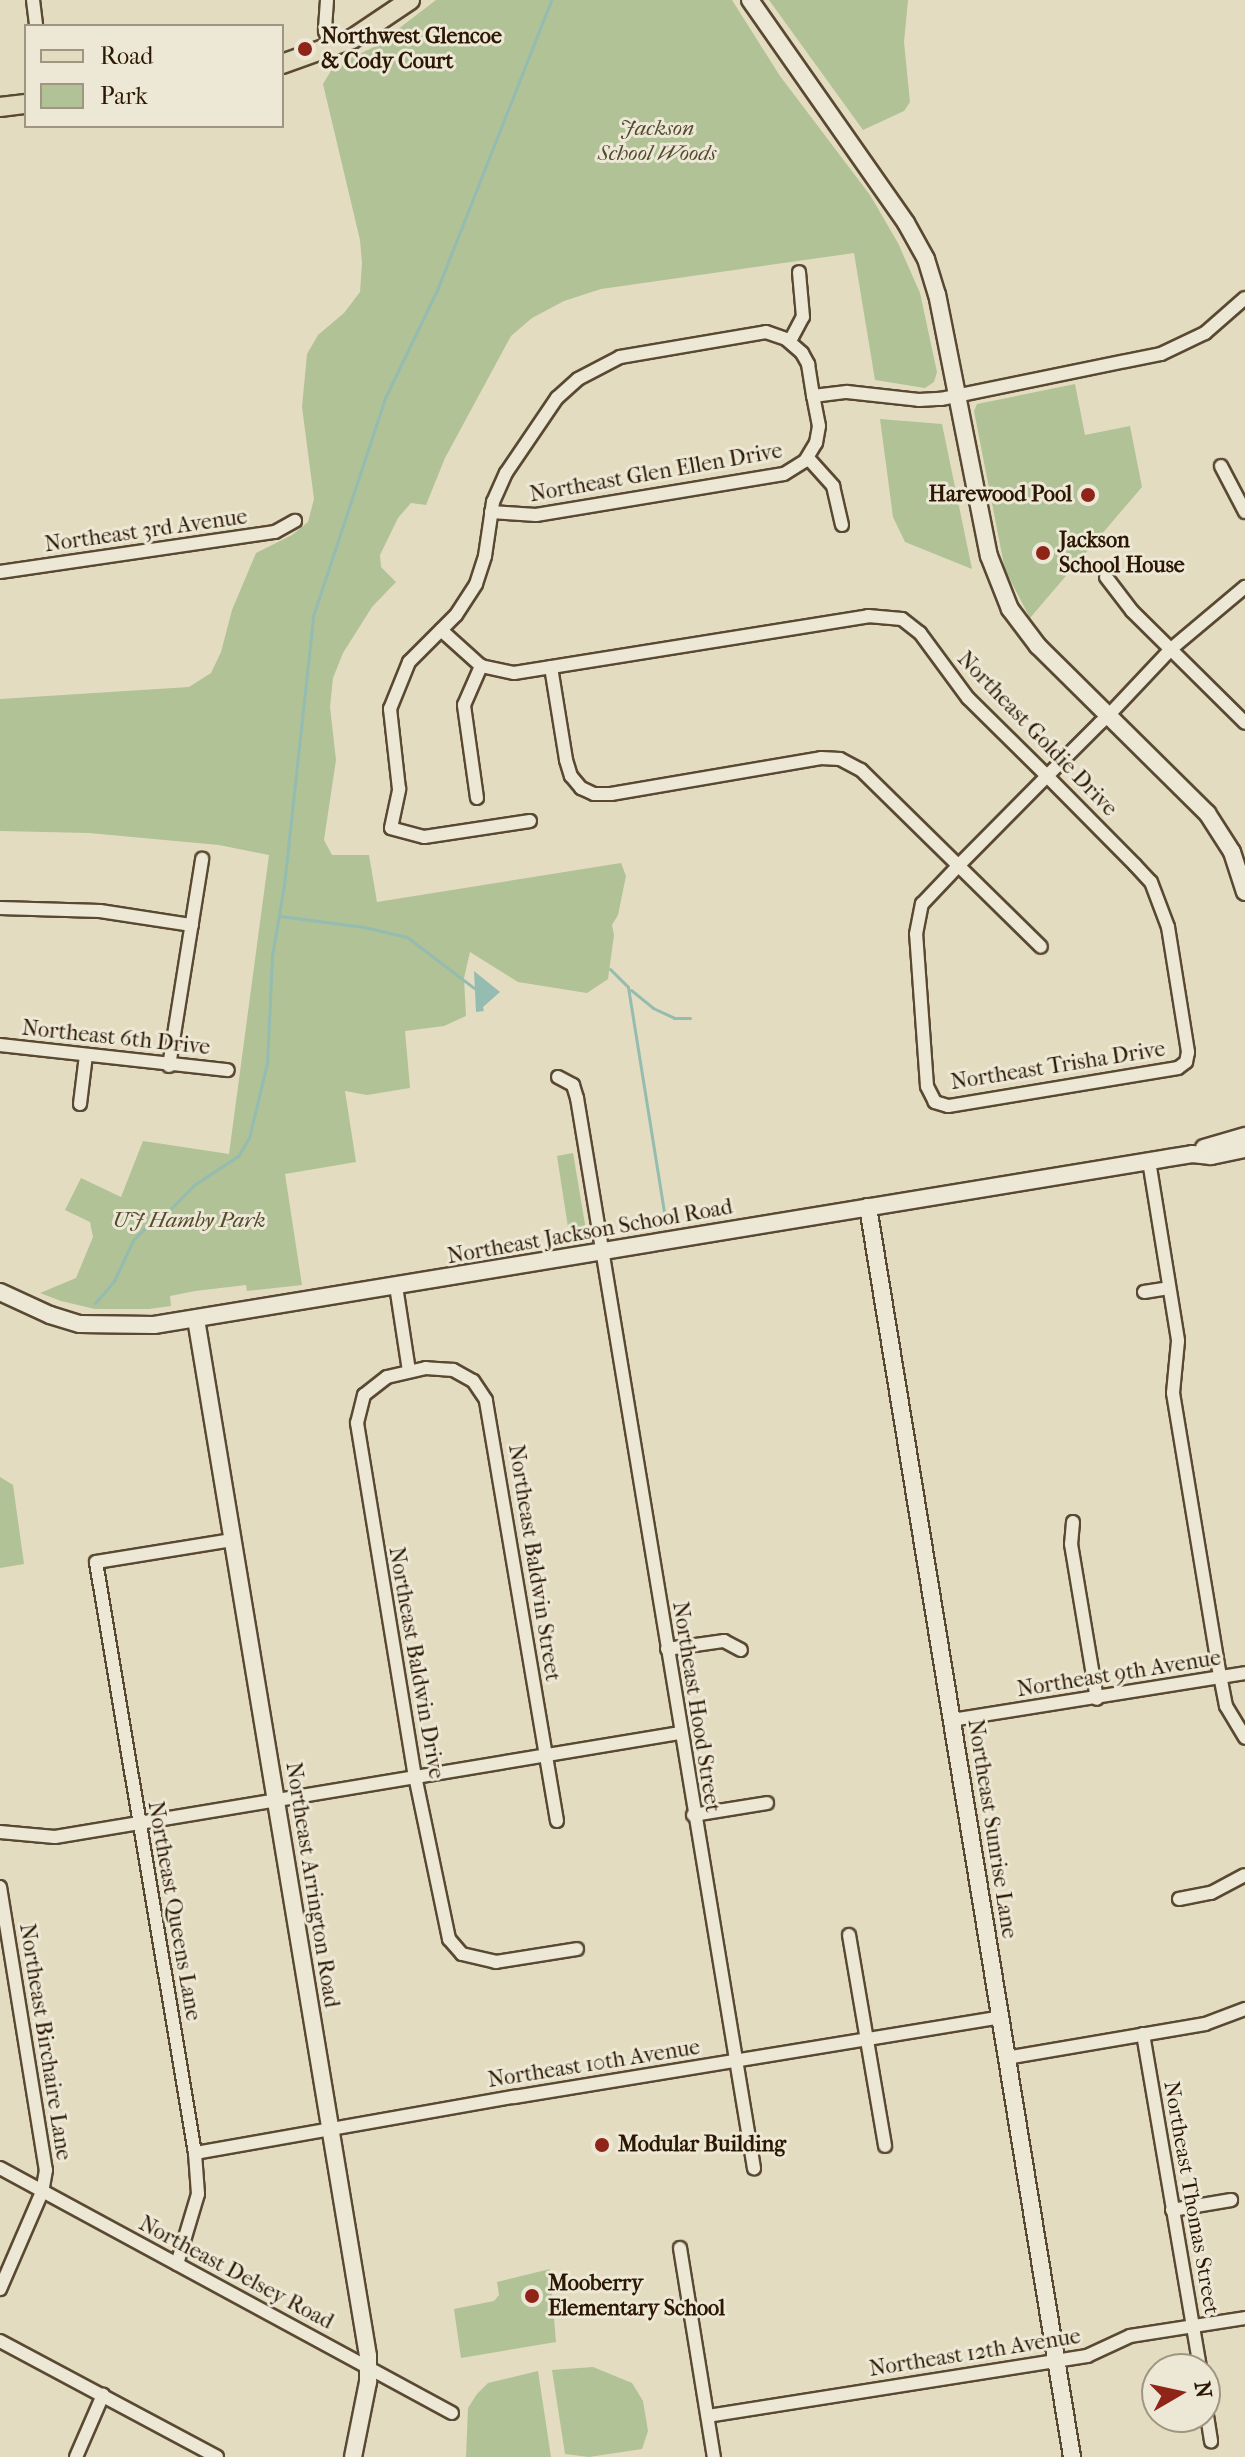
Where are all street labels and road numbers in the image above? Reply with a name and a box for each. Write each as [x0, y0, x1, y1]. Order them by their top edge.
street label: Northeast Glen Ellen Drive [528, 438, 784, 508]
street label: Northeast 3rd Avenue [43, 504, 249, 558]
street label: Northeast Goldie Drive [952, 646, 1122, 822]
street label: Northeast 6th Drive [21, 1015, 211, 1061]
street label: Northeast Trisha Drive [949, 1036, 1167, 1096]
street label: Northeast Jackson School Road [445, 1194, 735, 1270]
street label: Northeast Baldwin Street [502, 1443, 566, 1683]
street label: Northeast Baldwin Drive [383, 1545, 449, 1781]
street label: Northeast Hood Street [666, 1600, 726, 1814]
street label: Northeast 9th Avenue [1015, 1645, 1223, 1703]
street label: Northeast Sunrise Lane [962, 1717, 1022, 1941]
street label: Northeast Arrington Road [280, 1760, 344, 2010]
street label: Northeast Queens Lane [142, 1799, 206, 2023]
street label: Northeast Birchaire Lane [13, 1922, 77, 2162]
street label: Northeast 10th Avenue [486, 2034, 702, 2094]
street label: Northeast Thomas Street [1157, 2079, 1225, 2317]
street label: Northeast Delsey Road [134, 2211, 338, 2335]
street label: Northeast 12th Avenue [867, 2323, 1083, 2383]

